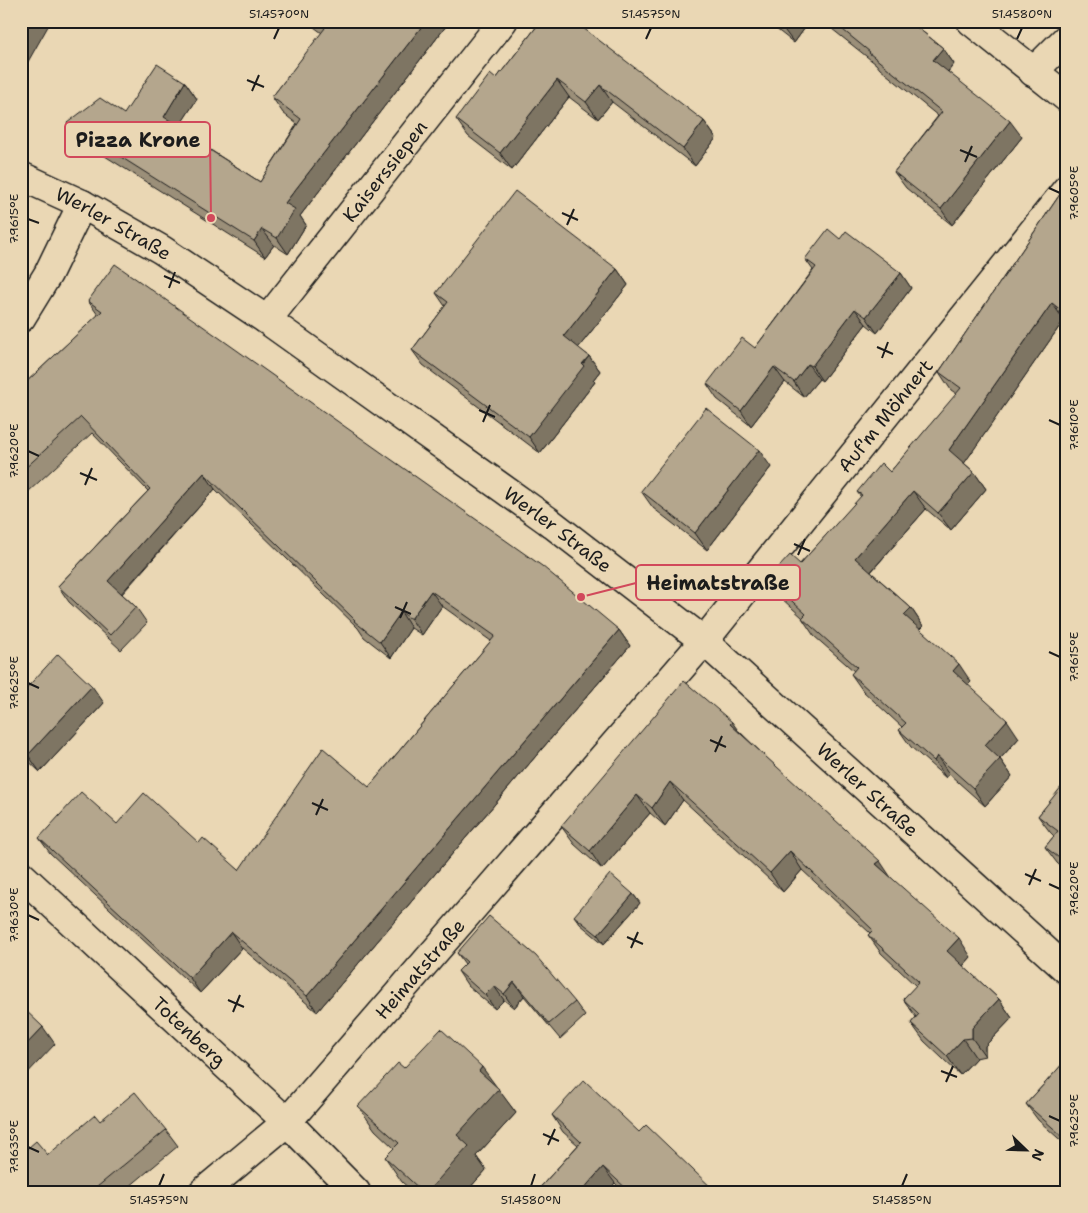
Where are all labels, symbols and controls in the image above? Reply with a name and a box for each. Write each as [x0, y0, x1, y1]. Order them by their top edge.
text: 51.4570°N [249, 6, 309, 22]
text: 51.4575°N [622, 6, 680, 22]
text: 51.4580°N [992, 6, 1052, 22]
street label: Kaiserssiepen [337, 115, 433, 227]
callout: Pizza Krone [65, 122, 210, 157]
text: Pizza Krone [76, 127, 200, 153]
text: 7.9605°E [1066, 166, 1082, 220]
street label: Werler Straße [51, 182, 176, 266]
text: 7.9615°E [6, 194, 22, 244]
street label: Auf'm Möhnert [832, 354, 939, 478]
text: 7.9610°E [1066, 399, 1082, 451]
text: 7.9620°E [6, 423, 22, 479]
street label: Werler Straße [499, 481, 617, 578]
callout: Heimatstraße [636, 565, 800, 600]
text: Heimatstraße [646, 570, 790, 596]
text: 7.9615°E [1066, 632, 1082, 682]
text: 7.9625°E [6, 656, 22, 710]
street label: Werler Straße [811, 737, 924, 842]
text: 7.9620°E [1066, 861, 1082, 917]
text: 7.9630°E [6, 887, 22, 943]
street label: Heimatstraße [370, 914, 471, 1025]
street label: Totenberg [147, 991, 231, 1072]
text: 7.9625°E [1066, 1094, 1082, 1148]
text: 7.9635°E [6, 1120, 22, 1174]
north arrow [1000, 1126, 1050, 1176]
text: N [1028, 1146, 1048, 1164]
text: 51.4575°N [130, 1192, 188, 1208]
text: 51.4580°N [501, 1192, 561, 1208]
text: 51.4585°N [872, 1192, 932, 1208]

